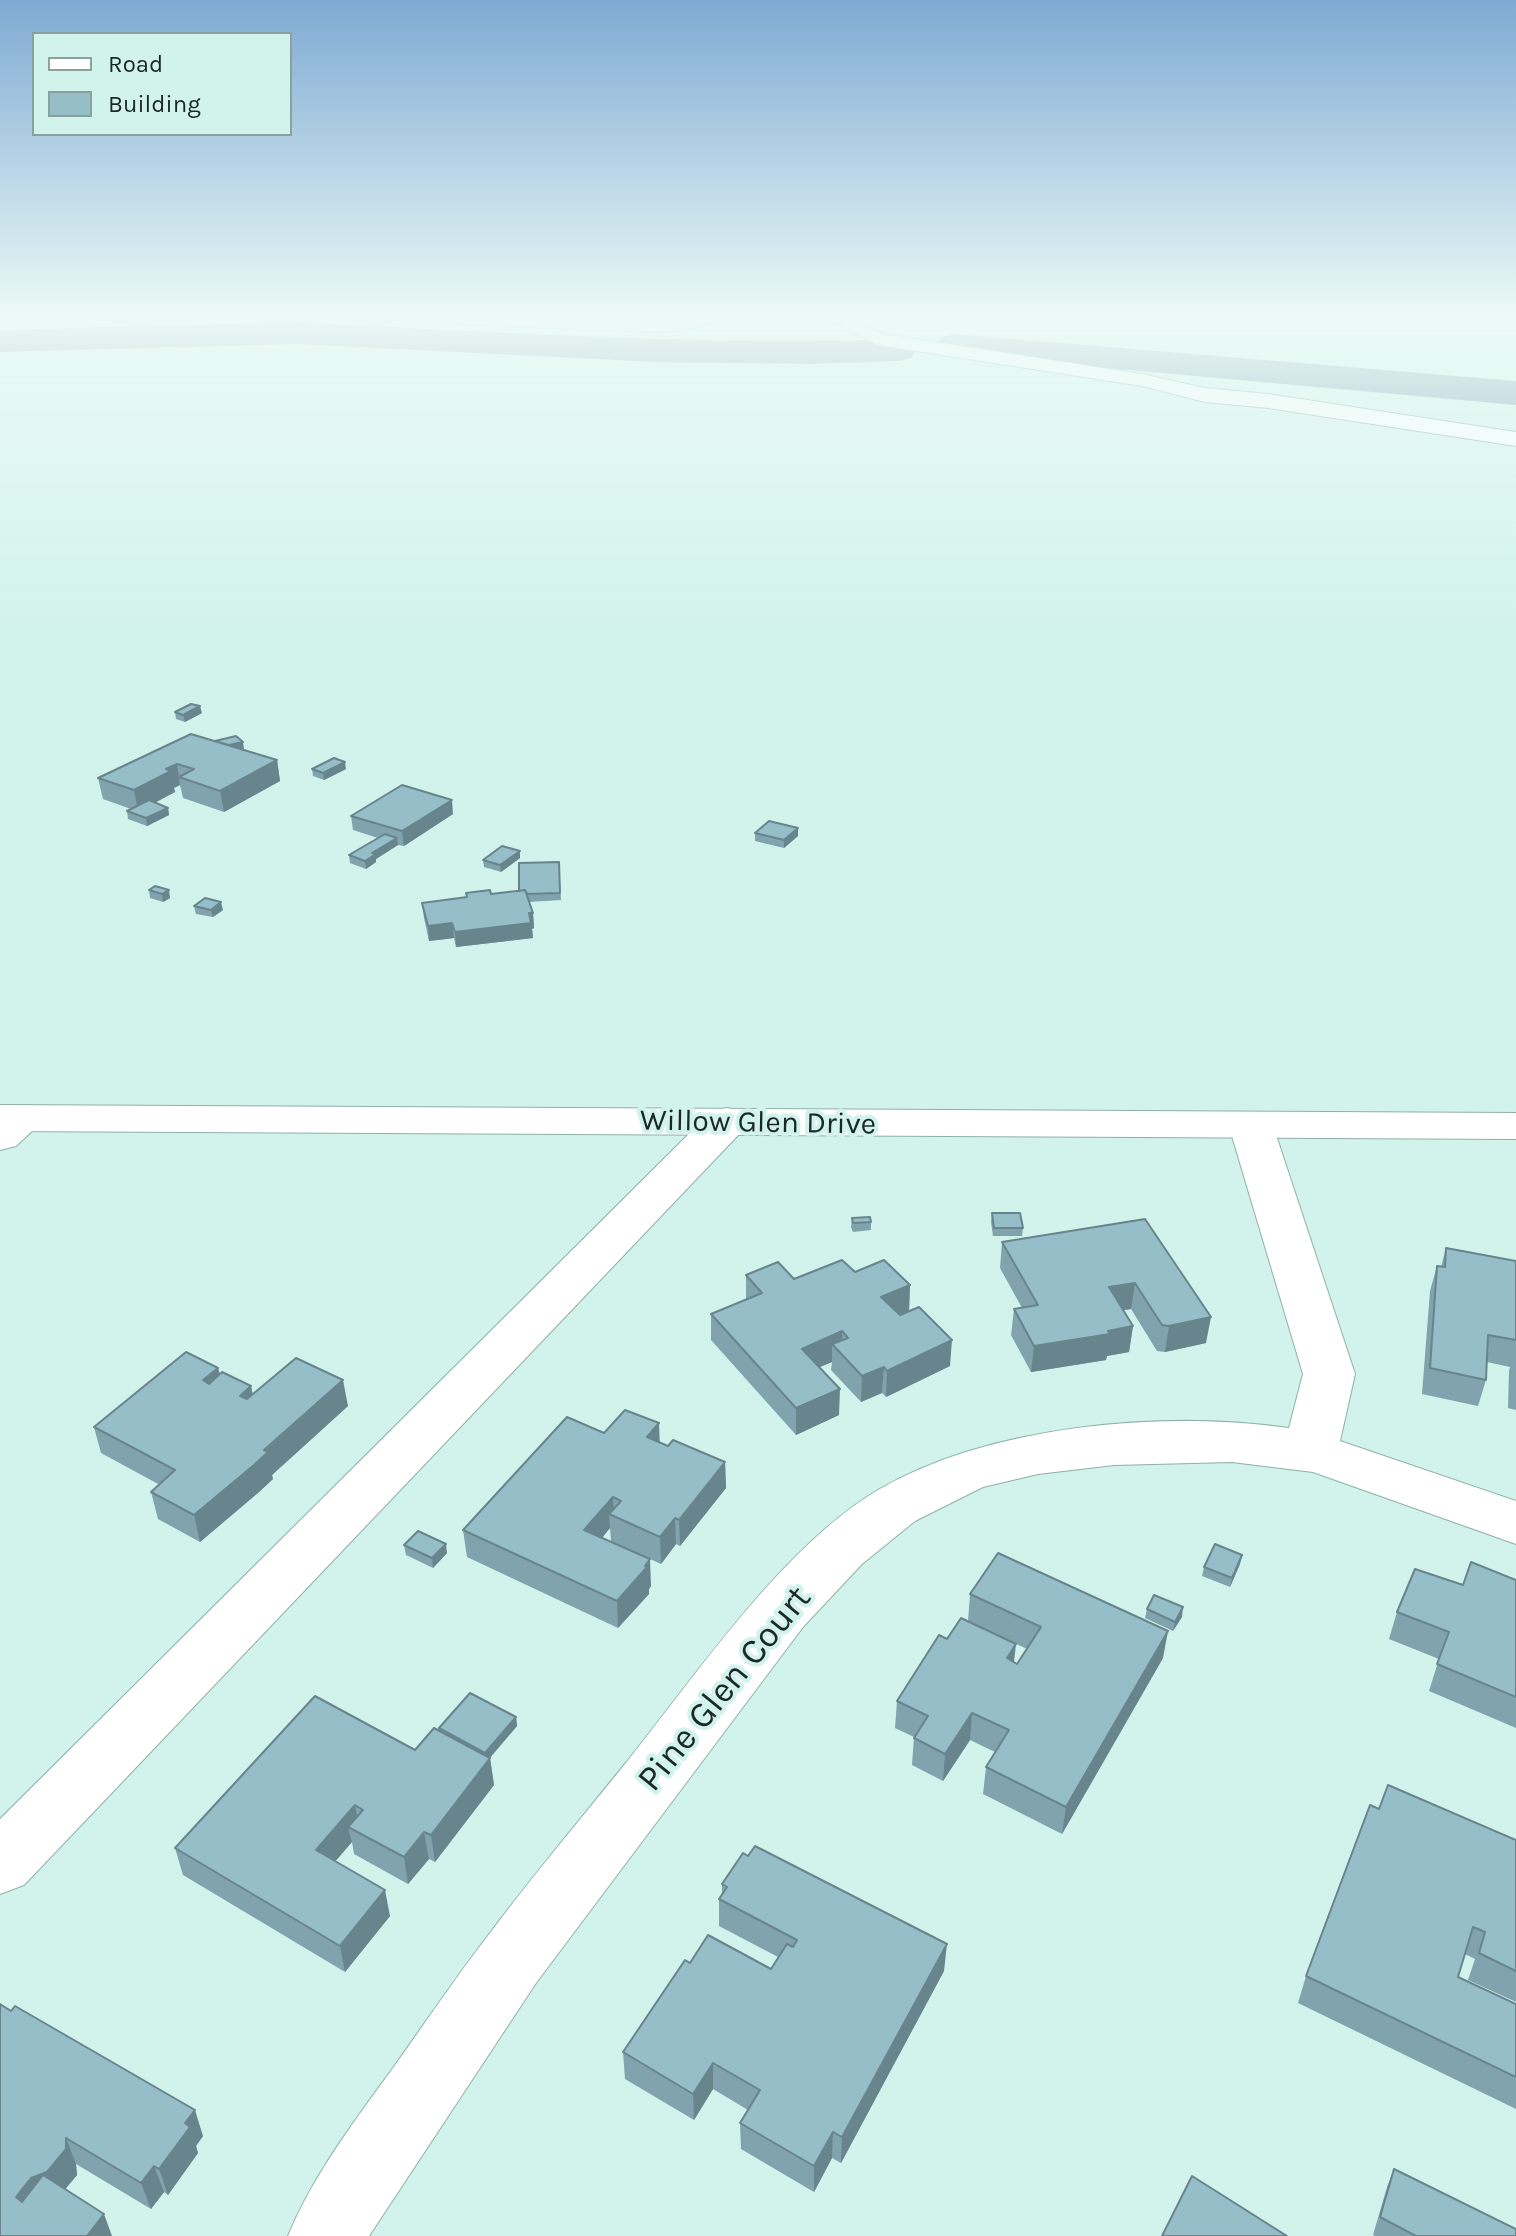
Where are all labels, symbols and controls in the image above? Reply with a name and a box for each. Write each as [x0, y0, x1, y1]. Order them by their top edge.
legend [32, 32, 292, 136]
text: Road [108, 50, 163, 78]
text: Building [108, 90, 201, 118]
street label: Willow Glen Drive [640, 1103, 876, 1143]
street label: Pine Glen Court [629, 1578, 821, 1800]

